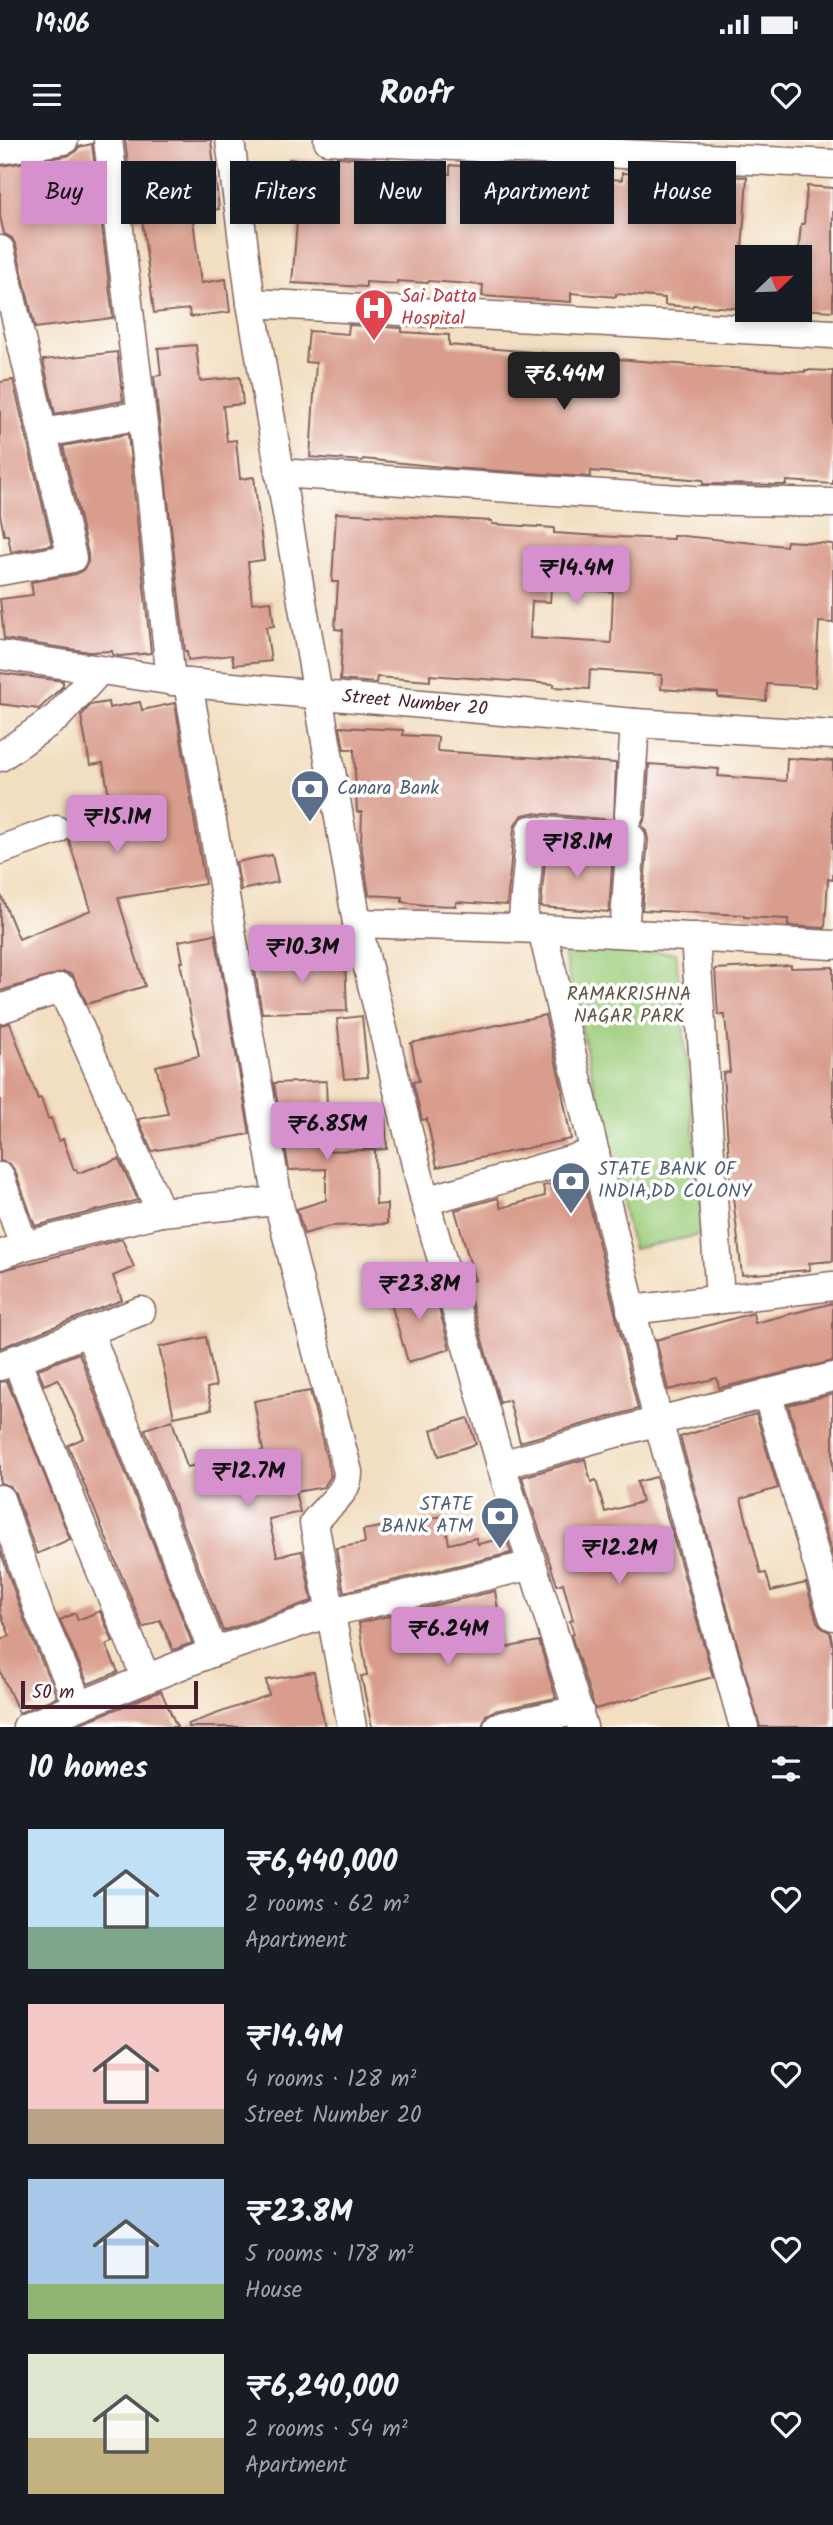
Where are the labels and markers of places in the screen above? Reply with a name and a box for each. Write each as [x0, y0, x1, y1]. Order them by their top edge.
place label: Sai Datta Hospital [401, 282, 477, 334]
hospital icon: Sai Datta Hospital [353, 287, 395, 342]
pin: ₹6.44M [507, 352, 621, 412]
pin: ₹14.4M [519, 546, 633, 606]
bank icon: Canara Bank [289, 768, 331, 823]
place label: Canara Bank [337, 774, 439, 804]
pin: ₹15.1M [60, 796, 174, 855]
pin: ₹18.1M [520, 820, 634, 880]
pin: ₹10.3M [245, 926, 359, 985]
pin: ₹6.85M [270, 1102, 384, 1162]
place label: STATE BANK OF INDIA,DD COLONY [598, 1155, 753, 1207]
bank icon: STATE BANK OF INDIA,DD COLONY [550, 1160, 592, 1215]
pin: ₹23.8M [362, 1262, 476, 1322]
pin: ₹12.7M [191, 1450, 305, 1509]
place label: STATE BANK ATM [381, 1490, 474, 1542]
bank icon: STATE BANK ATM [479, 1495, 521, 1550]
pin: ₹12.2M [562, 1526, 676, 1586]
pin: ₹6.24M [391, 1608, 505, 1667]

